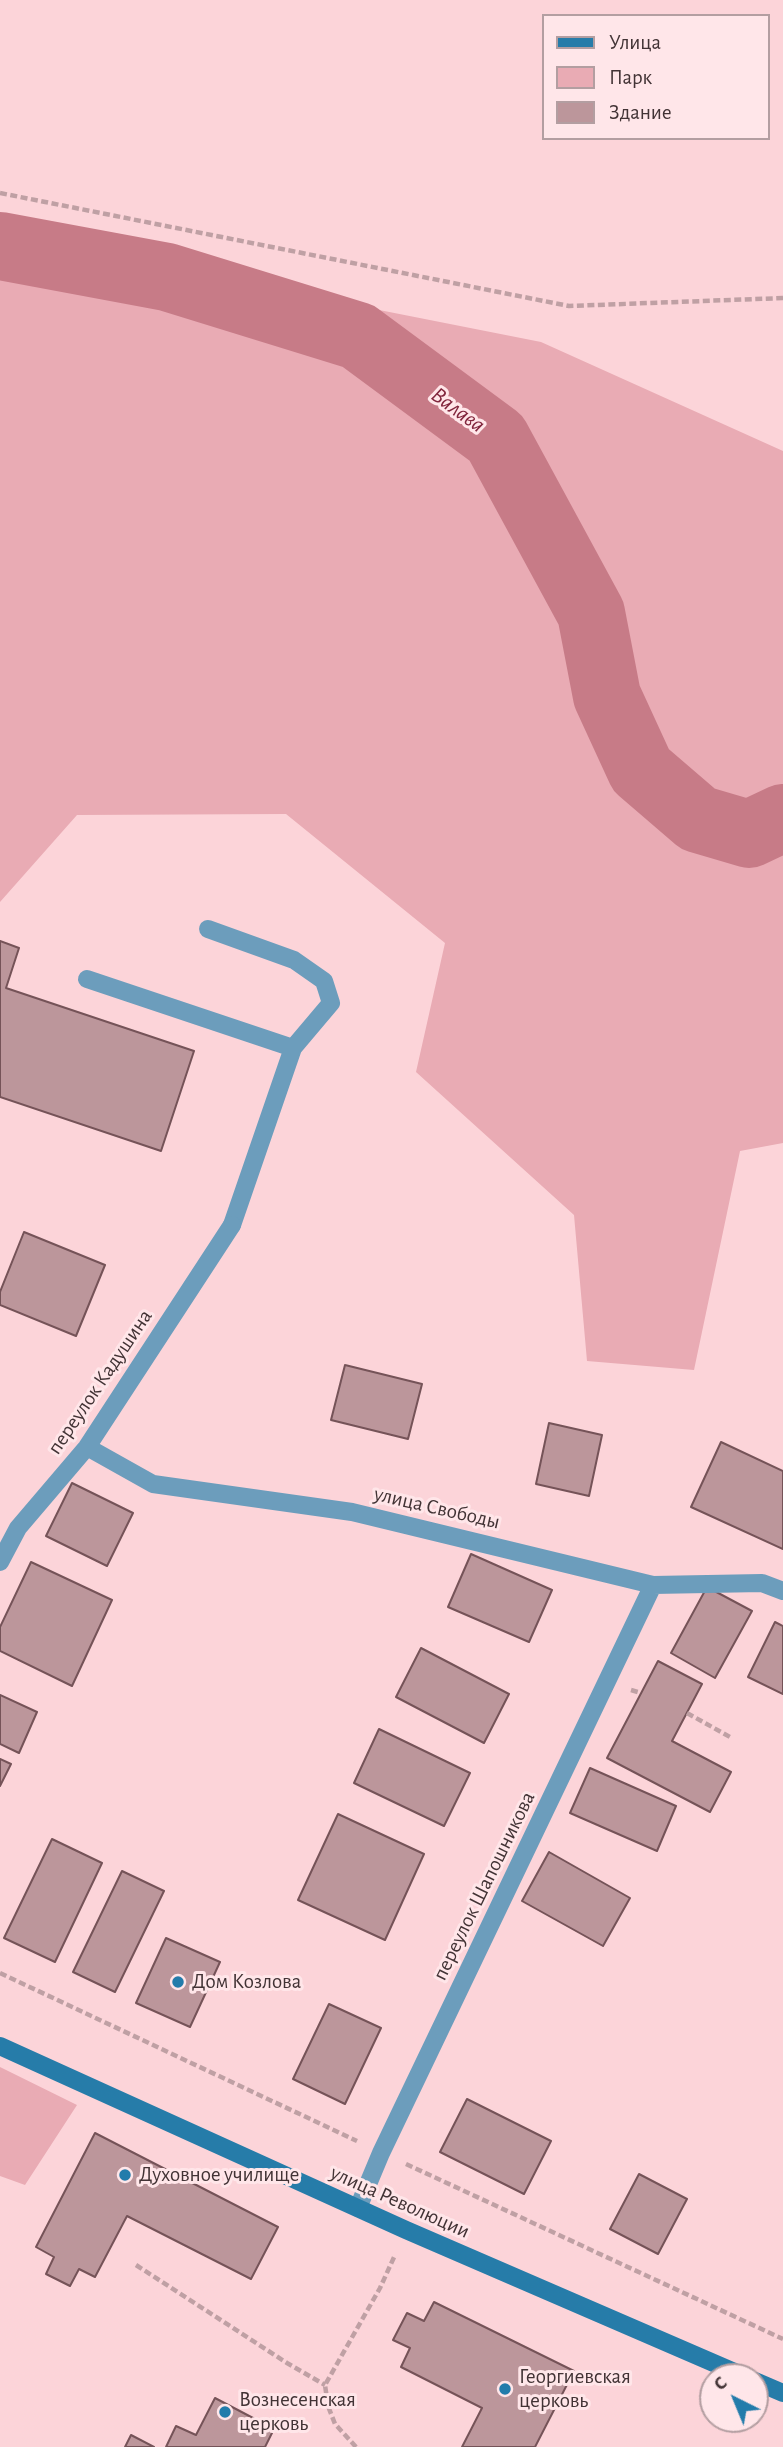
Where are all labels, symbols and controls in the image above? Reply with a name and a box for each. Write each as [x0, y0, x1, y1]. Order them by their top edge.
legend [542, 14, 769, 140]
text: Улица [609, 32, 661, 53]
text: Парк [609, 67, 652, 88]
text: Здание [609, 102, 672, 123]
water label: Валава [426, 381, 490, 439]
street label: переулок Кадушина [42, 1305, 158, 1459]
street label: улица Свободы [372, 1481, 502, 1535]
street label: переулок Шапошникова [427, 1787, 541, 1985]
place label: Дом Козлова [192, 1969, 301, 1995]
marker: Дом Козлова [170, 1974, 186, 1990]
street label: улица Революции [326, 2160, 474, 2244]
place label: Духовное училище [139, 2162, 299, 2188]
marker: Духовное училище [117, 2167, 133, 2183]
north arrow [699, 2363, 769, 2433]
place label: Георгиевская церковь [519, 2364, 631, 2414]
text: С [710, 2373, 731, 2394]
marker: Георгиевская церковь [497, 2381, 513, 2397]
place label: Вознесенская церковь [239, 2387, 356, 2437]
marker: Вознесенская церковь [217, 2404, 233, 2420]

